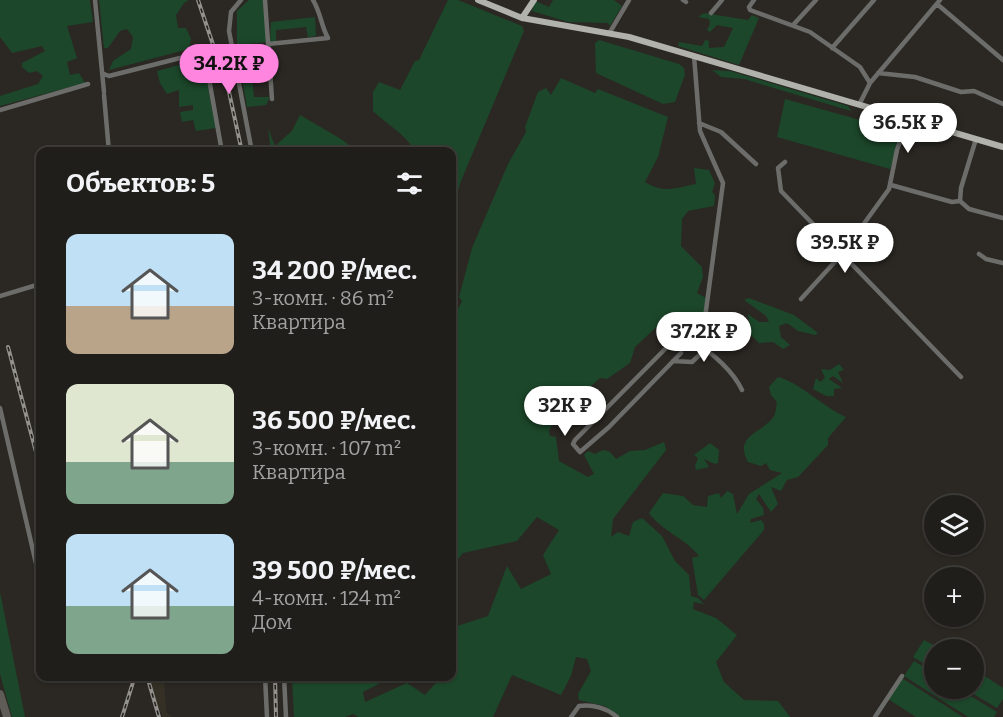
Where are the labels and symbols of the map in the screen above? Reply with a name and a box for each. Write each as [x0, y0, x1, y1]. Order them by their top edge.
pin: 34.2K ₽ [174, 44, 284, 95]
pin: 36.5K ₽ [853, 103, 963, 154]
pin: 39.5K ₽ [790, 223, 900, 274]
pin: 37.2K ₽ [649, 312, 759, 363]
pin: 32K ₽ [523, 386, 607, 437]

